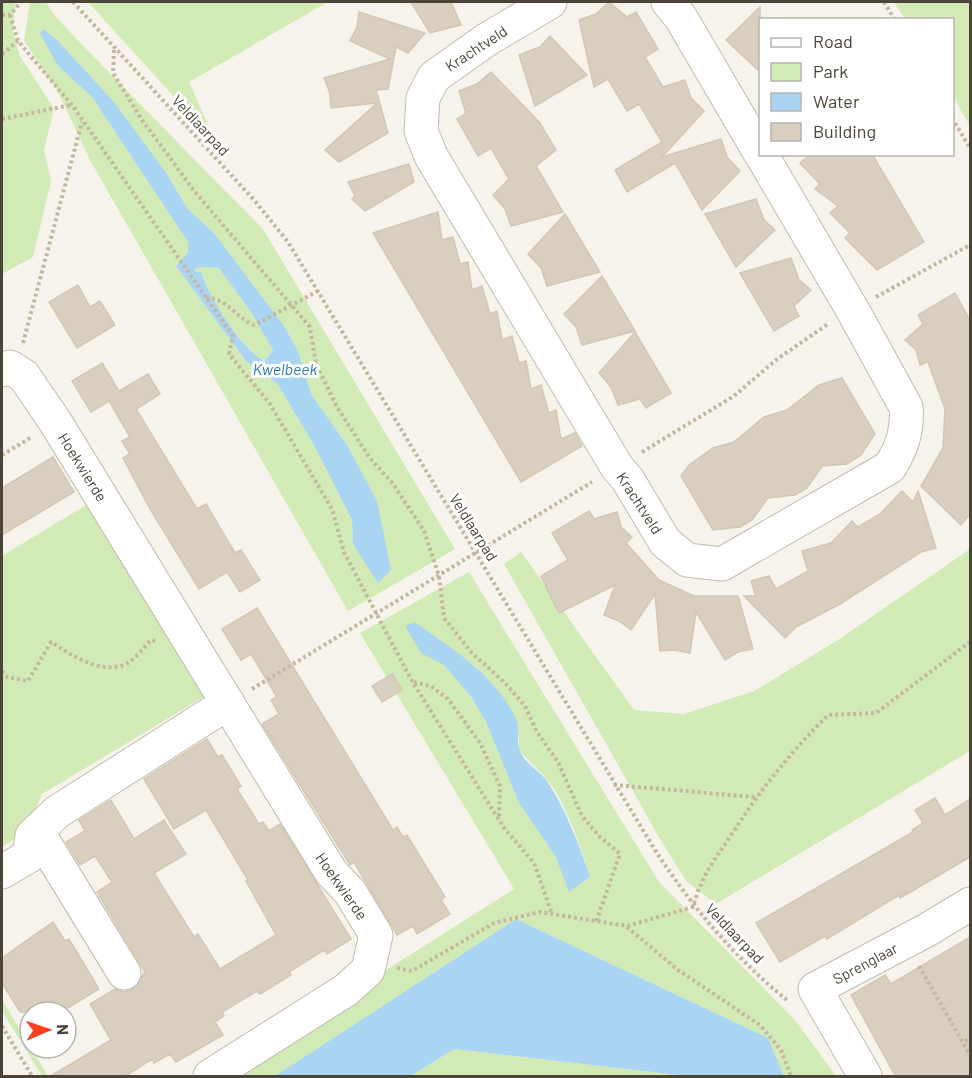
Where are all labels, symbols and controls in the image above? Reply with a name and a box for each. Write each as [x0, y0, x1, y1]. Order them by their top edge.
legend [759, 18, 954, 156]
street label: Krachtveld [442, 21, 510, 75]
text: Road [813, 30, 853, 52]
text: Park [813, 60, 848, 82]
text: Water [813, 90, 860, 112]
street label: Veldlaarpad [168, 91, 234, 159]
text: Building [813, 120, 876, 142]
water label: Kwelbeek [253, 359, 318, 378]
street label: Hoekwierde [55, 429, 111, 505]
street label: Krachtveld [613, 469, 667, 537]
street label: Veldlaarpad [446, 490, 502, 564]
street label: Hoekwierde [312, 849, 372, 923]
street label: Veldlaarpad [702, 899, 768, 967]
street label: Sprenglaar [830, 938, 901, 988]
north arrow [18, 1000, 78, 1060]
text: N [54, 1024, 73, 1035]

